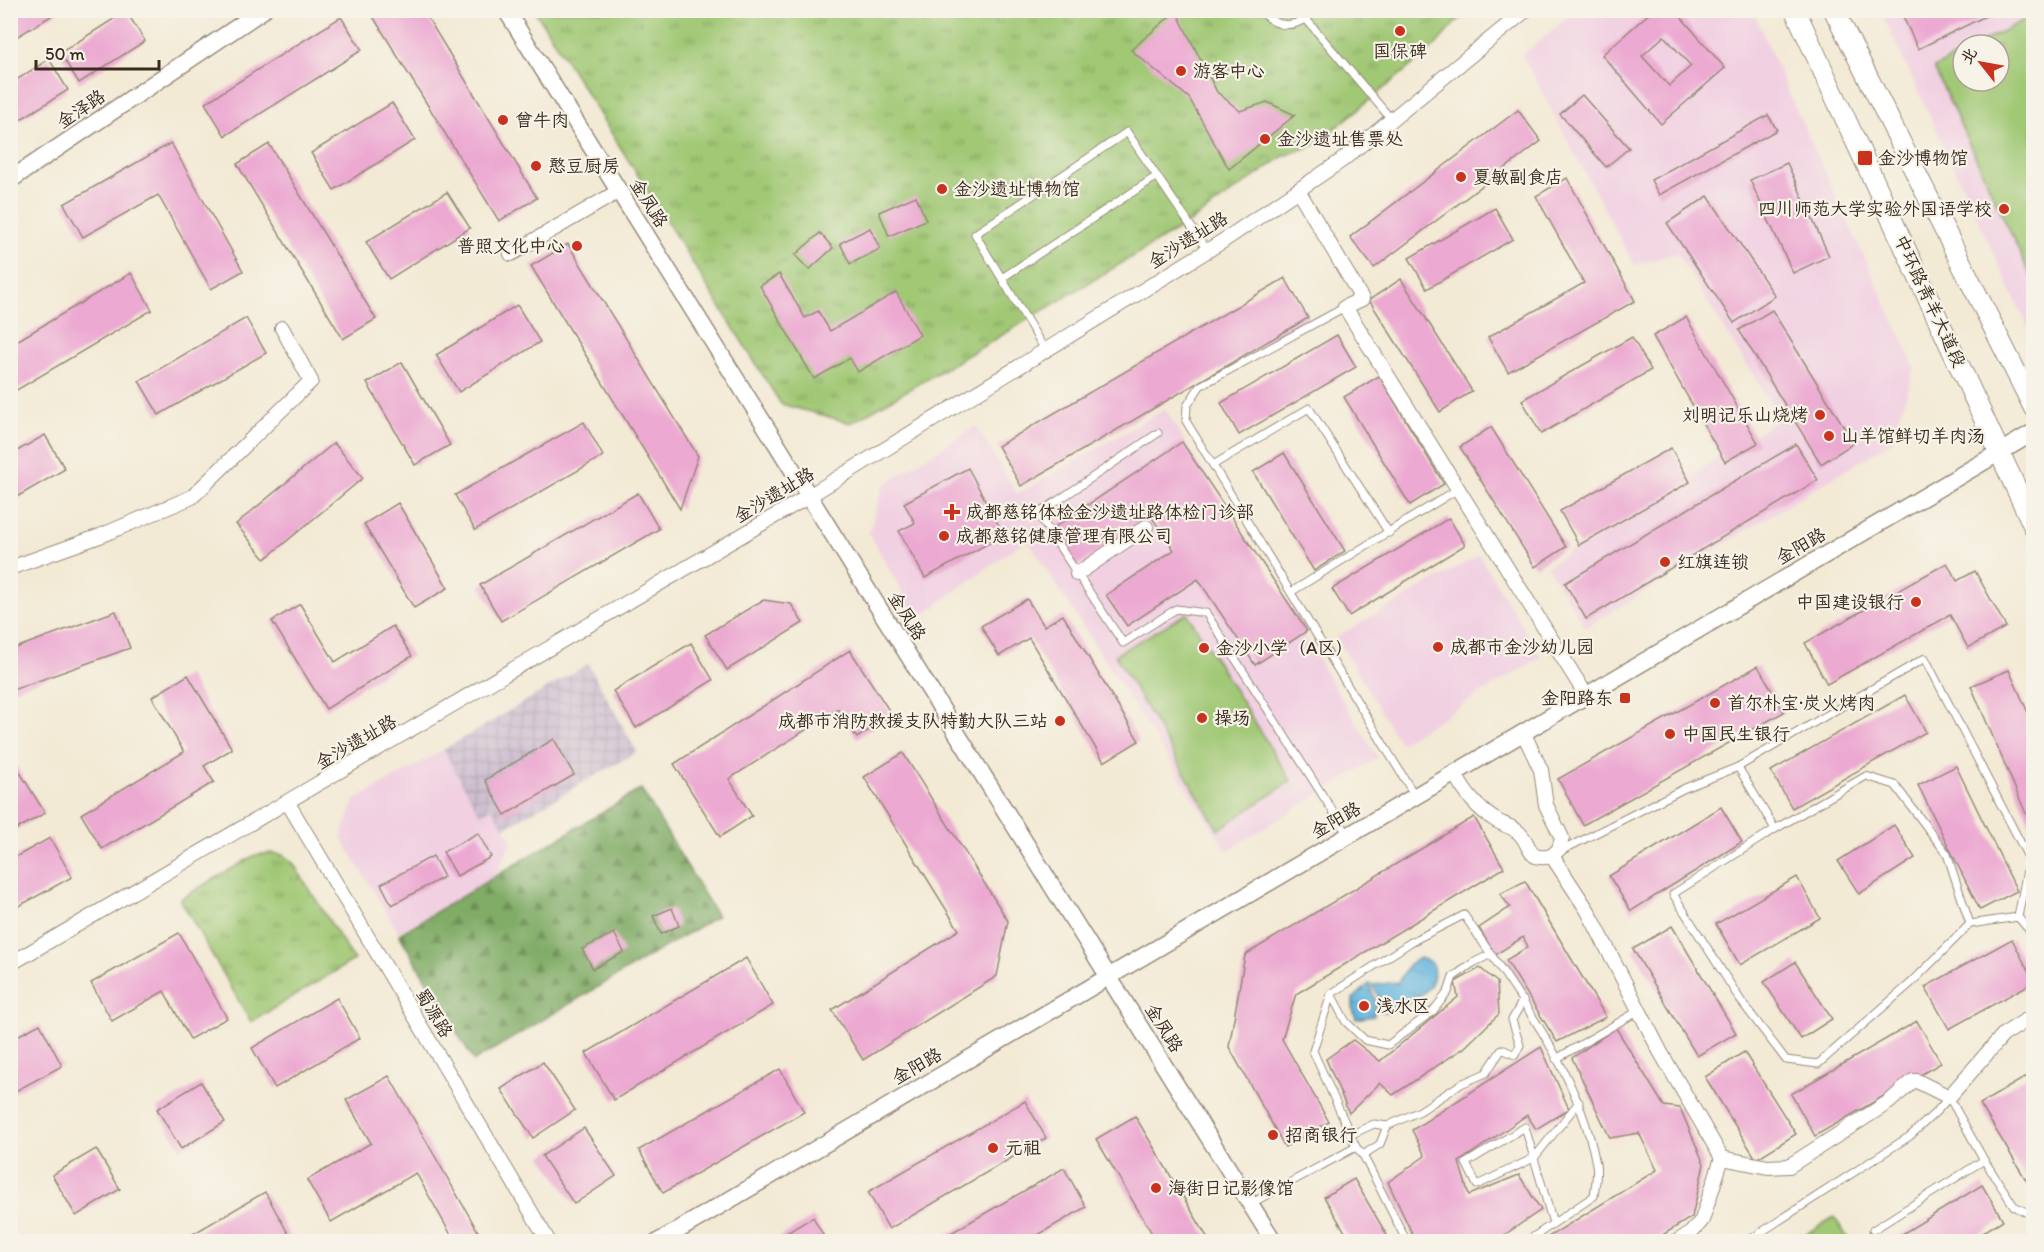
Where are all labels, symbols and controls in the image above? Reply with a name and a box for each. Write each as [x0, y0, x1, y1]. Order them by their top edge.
marker: 国保碑 [1393, 24, 1407, 38]
scale bar [36, 33, 159, 71]
north arrow [1951, 33, 2011, 93]
place label: 国保碑 [1373, 40, 1427, 62]
text: 50 m [45, 43, 85, 65]
text: 北 [1956, 44, 1981, 67]
place label: 游客中心 [1193, 60, 1265, 82]
marker: 游客中心 [1174, 64, 1188, 78]
street label: 金泽路 [52, 85, 110, 133]
place label: 曾牛肉 [515, 109, 569, 131]
marker: 曾牛肉 [496, 113, 510, 127]
place label: 金沙遗址售票处 [1277, 128, 1403, 150]
marker: 金沙遗址售票处 [1258, 132, 1272, 146]
place label: 金沙博物馆 [1878, 147, 1968, 169]
marker: 金沙博物馆 [1856, 149, 1874, 167]
place label: 憨豆厨房 [548, 155, 620, 177]
marker: 憨豆厨房 [529, 159, 543, 173]
place label: 夏敏副食店 [1473, 166, 1563, 188]
marker: 夏敏副食店 [1454, 170, 1468, 184]
street label: 金凤路 [625, 174, 673, 232]
place label: 金沙遗址博物馆 [954, 178, 1080, 200]
marker: 金沙遗址博物馆 [935, 182, 949, 196]
place label: 四川师范大学实验外国语学校 [1758, 198, 1992, 220]
marker: 四川师范大学实验外国语学校 [1997, 202, 2011, 216]
street label: 金沙遗址路 [1144, 207, 1232, 273]
street label: 中环路青羊大道段 [1890, 231, 1970, 371]
place label: 普照文化中心 [457, 235, 565, 257]
marker: 普照文化中心 [570, 239, 584, 253]
place label: 刘明记乐山烧烤 [1682, 404, 1808, 426]
marker: 刘明记乐山烧烤 [1813, 408, 1827, 422]
place label: 山羊馆鲜切羊肉汤 [1841, 425, 1985, 447]
marker: 山羊馆鲜切羊肉汤 [1822, 429, 1836, 443]
street label: 金沙遗址路 [730, 462, 818, 528]
place label: 成都慈铭体检金沙遗址路体检门诊部 [966, 501, 1254, 523]
marker: 成都慈铭体检金沙遗址路体检门诊部 [943, 503, 961, 521]
street label: 金阳路 [1772, 523, 1830, 569]
place label: 成都慈铭健康管理有限公司 [956, 525, 1172, 547]
marker: 成都慈铭健康管理有限公司 [937, 529, 951, 543]
place label: 红旗连锁 [1677, 551, 1749, 573]
marker: 红旗连锁 [1658, 555, 1672, 569]
street label: 金凤路 [883, 587, 931, 645]
place label: 中国建设银行 [1796, 591, 1904, 613]
marker: 中国建设银行 [1909, 595, 1923, 609]
place label: 成都市金沙幼儿园 [1450, 636, 1594, 658]
place label: 金沙小学（A区） [1216, 637, 1354, 659]
marker: 成都市金沙幼儿园 [1431, 640, 1445, 654]
marker: 金沙小学（A区） [1197, 641, 1211, 655]
place label: 金阳路东 [1541, 687, 1613, 709]
marker: 金阳路东 [1618, 691, 1632, 705]
place label: 首尔朴宝·炭火烤肉 [1727, 692, 1875, 714]
marker: 首尔朴宝·炭火烤肉 [1708, 696, 1722, 710]
place label: 操场 [1214, 707, 1250, 729]
street label: 金沙遗址路 [312, 710, 400, 774]
place label: 成都市消防救援支队特勤大队三站 [778, 710, 1048, 732]
marker: 操场 [1195, 711, 1209, 725]
marker: 成都市消防救援支队特勤大队三站 [1053, 714, 1067, 728]
place label: 中国民生银行 [1682, 723, 1790, 745]
marker: 中国民生银行 [1663, 727, 1677, 741]
street label: 金阳路 [1307, 797, 1365, 843]
street label: 蜀源路 [411, 984, 457, 1042]
place label: 浅水区 [1376, 995, 1430, 1017]
street label: 金凤路 [1140, 999, 1188, 1057]
marker: 浅水区 [1357, 999, 1371, 1013]
street label: 金阳路 [888, 1043, 946, 1089]
place label: 招商银行 [1285, 1124, 1357, 1146]
marker: 招商银行 [1266, 1128, 1280, 1142]
place label: 元祖 [1005, 1137, 1041, 1159]
marker: 元祖 [986, 1141, 1000, 1155]
place label: 海街日记影像馆 [1168, 1177, 1294, 1199]
marker: 海街日记影像馆 [1149, 1181, 1163, 1195]

